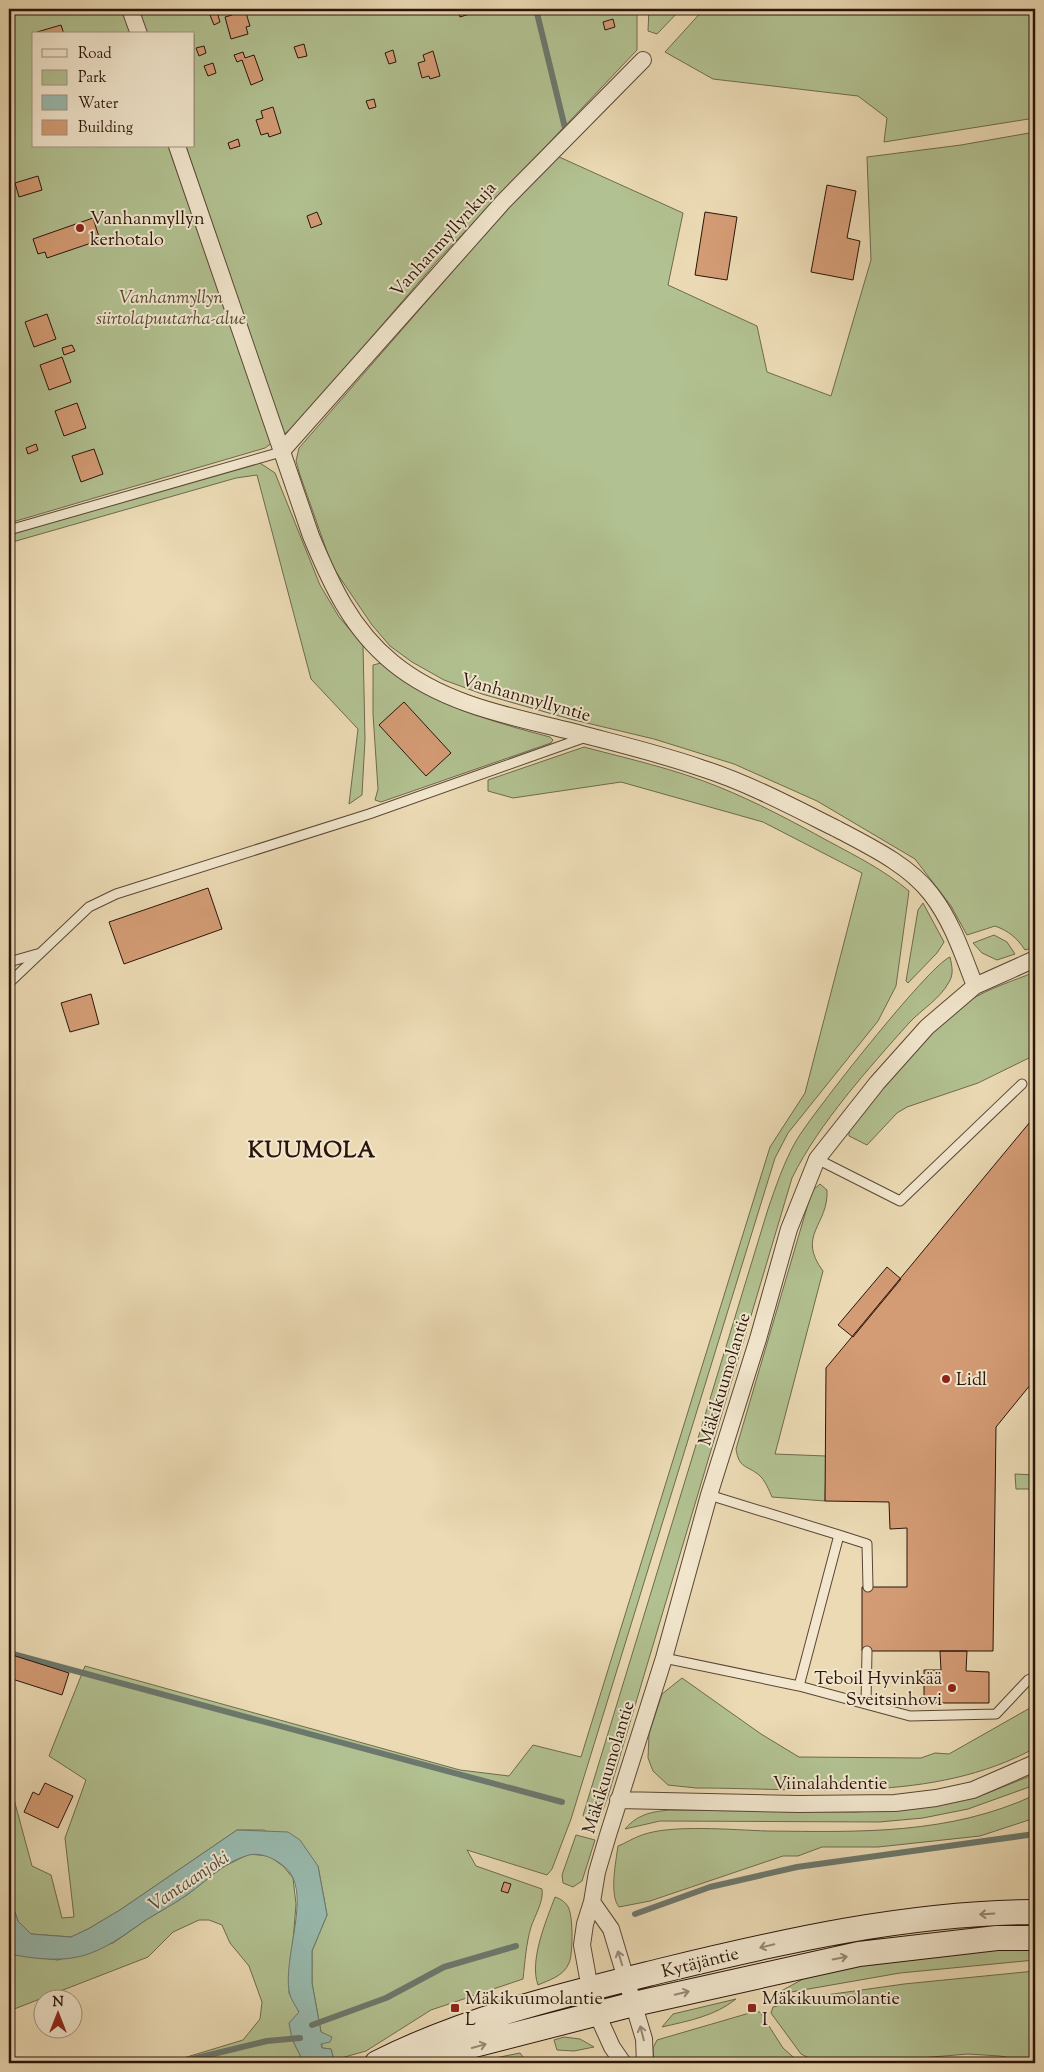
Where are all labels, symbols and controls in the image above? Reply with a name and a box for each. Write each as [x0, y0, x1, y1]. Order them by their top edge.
legend [32, 32, 195, 148]
text: Road [78, 44, 112, 65]
text: Park [78, 68, 107, 89]
text: Water [78, 94, 119, 115]
text: Building [78, 118, 133, 139]
street label: Vanhanmyllynkuja [385, 177, 504, 304]
place label: Vanhanmyllyn kerhotalo [90, 207, 205, 254]
marker: Vanhanmyllyn kerhotalo [74, 222, 86, 234]
park label: Vanhanmyllyn siirtolapuutarha-alue [96, 286, 246, 333]
street label: Vanhanmyllyntie [457, 668, 593, 730]
district label: KUUMOLA [248, 1136, 376, 1168]
street label: Mäkikuumolantie [693, 1310, 758, 1449]
place label: Lidl [956, 1368, 987, 1394]
marker: Lidl [940, 1373, 952, 1385]
place label: Teboil Hyvinkää Sveitsinhovi [814, 1667, 942, 1714]
marker: Teboil Hyvinkää Sveitsinhovi [946, 1682, 958, 1694]
street label: Mäkikuumolantie [577, 1698, 642, 1837]
street label: Viinalahdentie [773, 1772, 887, 1798]
water label: Vantaanjoki [144, 1845, 235, 1919]
one-way arrow [979, 1909, 995, 1919]
street label: Kytäjäntie [659, 1942, 742, 1986]
one-way arrow [759, 1942, 775, 1951]
one-way arrow [614, 1950, 624, 1966]
one-way arrow [832, 1953, 848, 1962]
place label: Mäkikuumolantie L [465, 1987, 603, 2034]
place label: Mäkikuumolantie I [762, 1987, 900, 2034]
one-way arrow [673, 1988, 689, 1997]
north arrow [32, 1990, 82, 2040]
text: N [52, 1993, 64, 2013]
marker: Mäkikuumolantie L [449, 2002, 461, 2014]
marker: Mäkikuumolantie I [746, 2002, 758, 2014]
one-way arrow [637, 2026, 646, 2042]
one-way arrow [470, 2040, 486, 2050]

